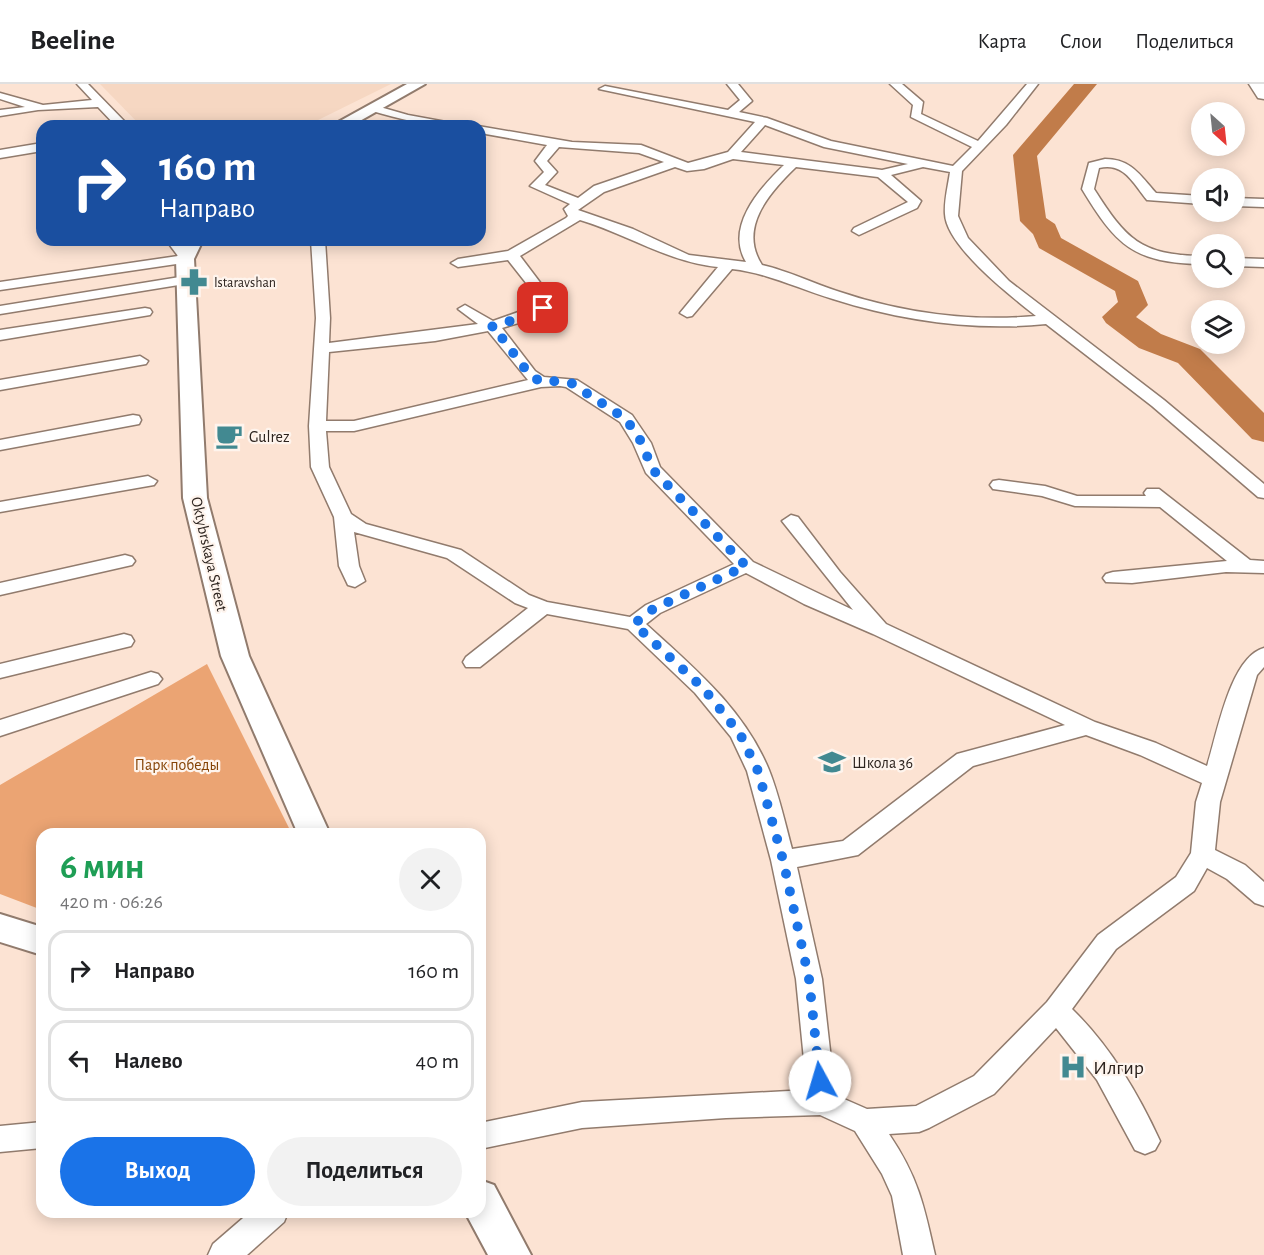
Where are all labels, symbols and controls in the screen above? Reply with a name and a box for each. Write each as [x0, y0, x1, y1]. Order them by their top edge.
text: Beeline [30, 27, 115, 55]
text: Карта [977, 31, 1027, 52]
text: Слои [1060, 31, 1102, 52]
text: Поделиться [1135, 31, 1234, 52]
north arrow [1191, 102, 1245, 156]
map controls [1191, 102, 1245, 354]
icon: right [60, 144, 138, 222]
text: 160 m [159, 146, 257, 188]
button: sound [1191, 168, 1245, 222]
text: Направо [159, 195, 255, 222]
button: search [1191, 234, 1245, 288]
pharmacy icon: Istaravshan [179, 267, 209, 297]
place label: Istaravshan [214, 276, 276, 290]
pin [517, 282, 568, 333]
icon: arrive [526, 291, 559, 324]
button: layers [1191, 300, 1245, 354]
cafe icon: Gulrez [214, 421, 244, 451]
place label: Gulrez [249, 429, 290, 445]
street label: Oktybrskaya Street [187, 495, 230, 613]
school or university icon: Школа 36 [817, 747, 847, 777]
place label: Школа 36 [852, 755, 913, 771]
park label: Парк победы [135, 757, 219, 773]
button: close [399, 848, 462, 911]
text: 6 мин [60, 849, 145, 885]
text: 420 m · 06:26 [60, 892, 163, 912]
icon: right [63, 954, 96, 987]
text: Направо [114, 960, 195, 982]
text: 160 m [408, 960, 459, 982]
icon: left [63, 1044, 96, 1077]
position arrow [788, 1049, 852, 1113]
text: Налево [114, 1050, 183, 1072]
text: 40 m [416, 1050, 459, 1072]
hospital icon: Илгир [1058, 1052, 1088, 1082]
place label: Илгир [1093, 1058, 1144, 1078]
button: Выход [60, 1137, 255, 1206]
button: Поделиться [267, 1137, 462, 1206]

